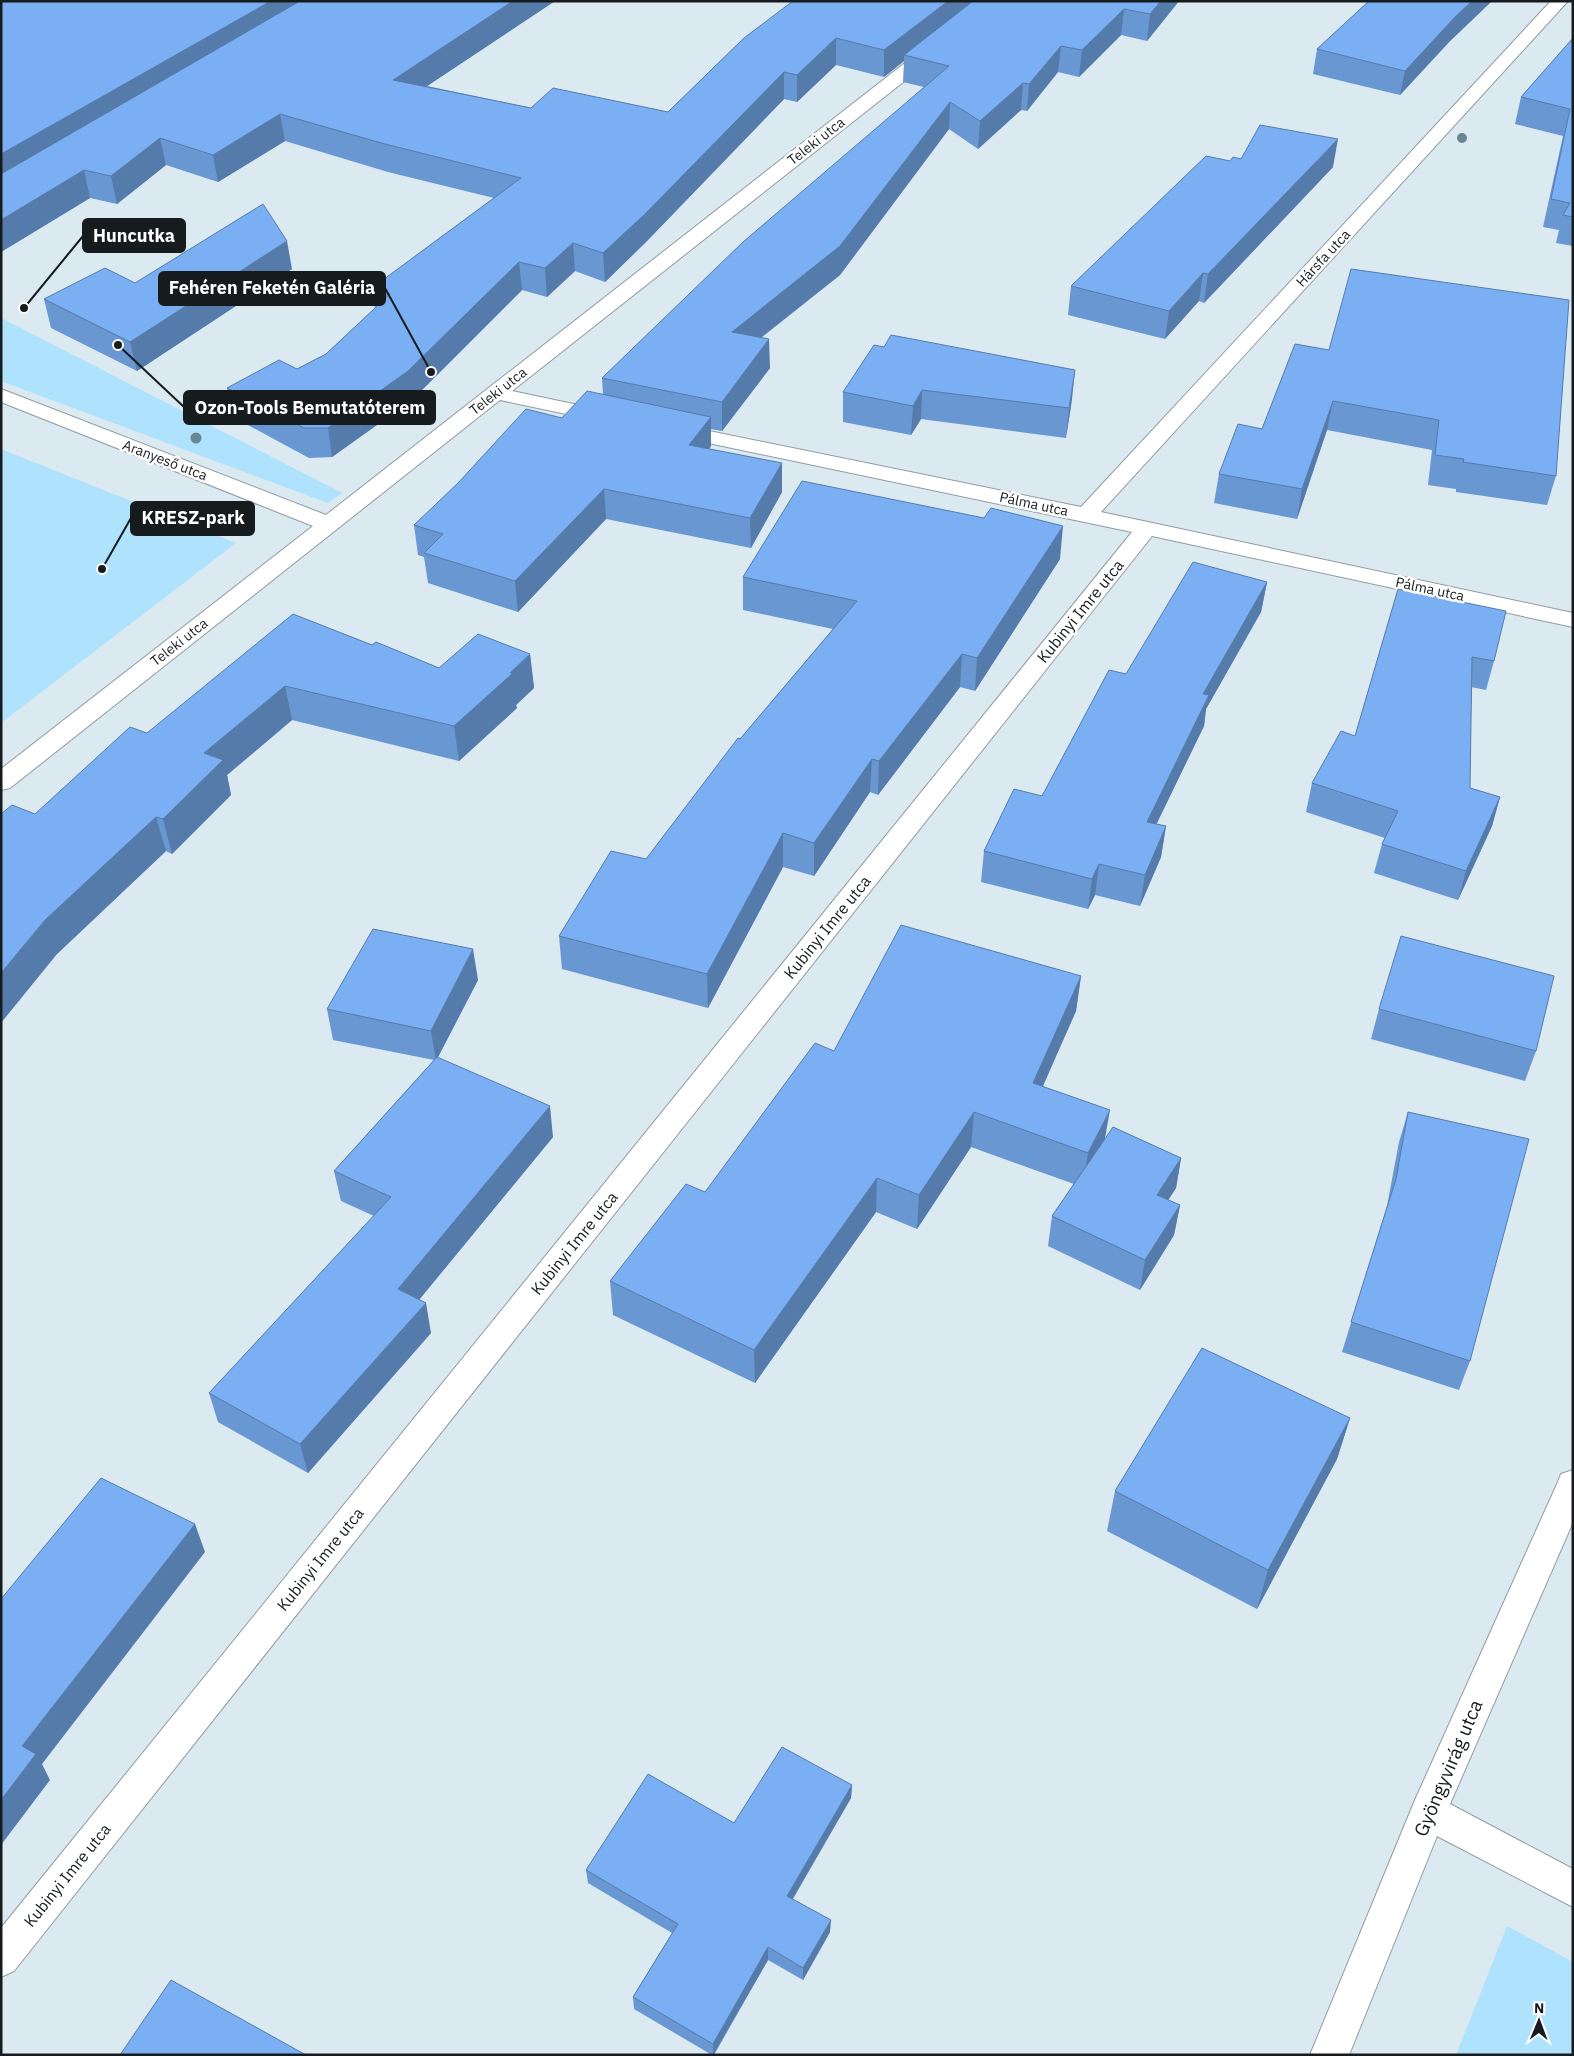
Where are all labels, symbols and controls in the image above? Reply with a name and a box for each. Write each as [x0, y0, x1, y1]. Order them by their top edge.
street label: Teleki utca [784, 113, 849, 169]
callout: Huncutka [83, 219, 185, 252]
text: Huncutka [93, 224, 175, 247]
street label: Hársfa utca [1292, 225, 1354, 290]
callout: Fehéren Feketén Galéria [159, 272, 385, 305]
text: Fehéren Feketén Galéria [169, 276, 375, 299]
street label: Teleki utca [466, 363, 531, 419]
callout: Ozon-Tools Bemutatóterem [184, 391, 435, 424]
text: Ozon-Tools Bemutatóterem [195, 396, 425, 419]
street label: Aranyeső utca [120, 436, 210, 485]
street label: Pálma utca [998, 488, 1071, 520]
callout: KRESZ-park [131, 502, 254, 535]
text: KRESZ-park [141, 506, 245, 529]
street label: Kubinyi Imre utca [1032, 555, 1128, 667]
street label: Pálma utca [1394, 573, 1467, 605]
street label: Teleki utca [147, 614, 212, 670]
street label: Kubinyi Imre utca [779, 871, 875, 983]
street label: Kubinyi Imre utca [526, 1187, 622, 1299]
street label: Kubinyi Imre utca [272, 1503, 368, 1615]
street label: Gyöngyvirág utca [1408, 1696, 1488, 1840]
street label: Kubinyi Imre utca [19, 1819, 115, 1931]
north arrow [1514, 1996, 1564, 2046]
text: N [1534, 1999, 1544, 2017]

